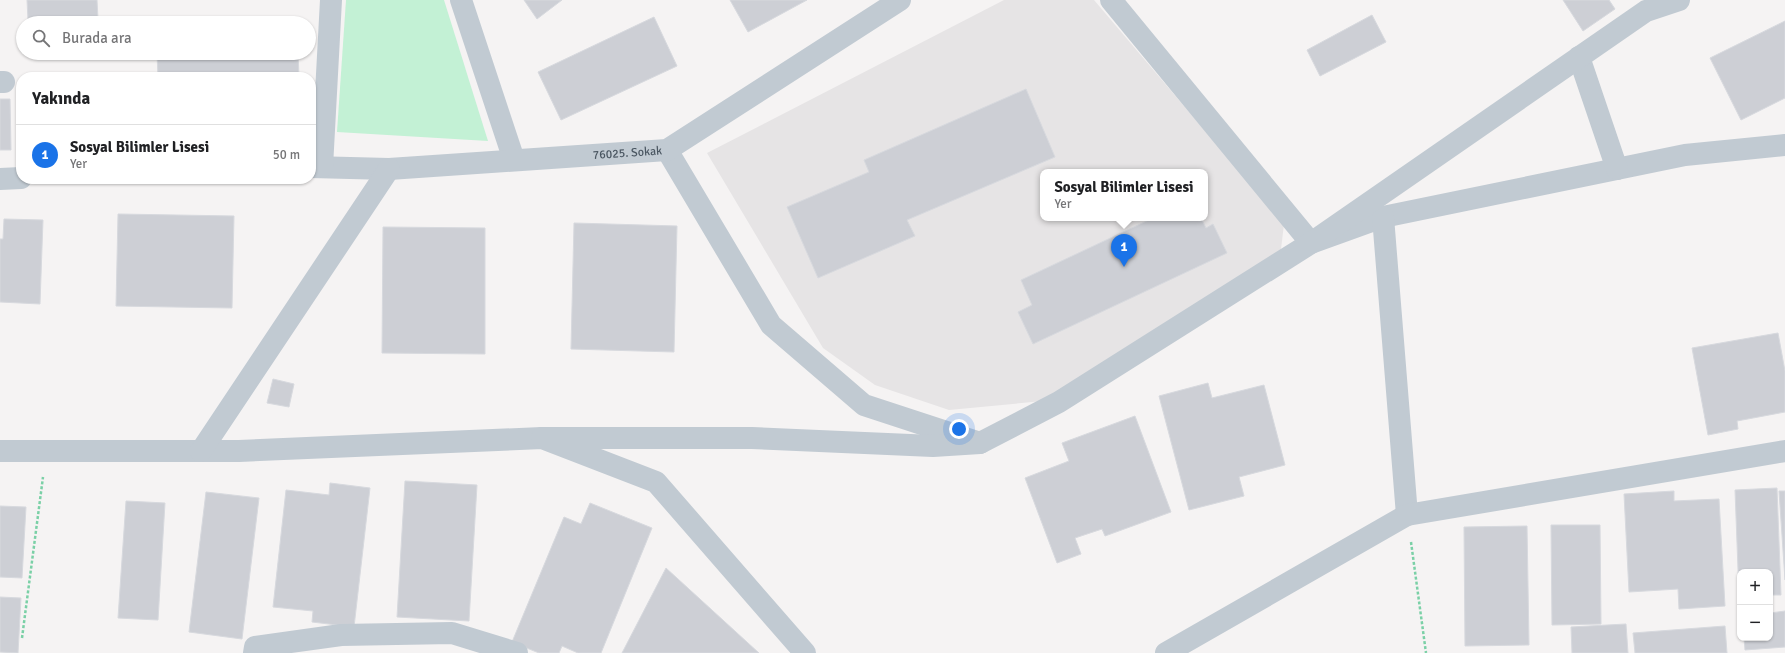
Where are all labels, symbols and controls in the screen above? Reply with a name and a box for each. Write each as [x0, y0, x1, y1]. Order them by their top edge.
search box [16, 16, 316, 60]
icon: search [30, 27, 52, 49]
text: Burada ara [62, 29, 132, 47]
text: Yakında [32, 88, 90, 109]
text: Sosyal Bilimler Lisesi [70, 138, 209, 156]
street label: 76025. Sokak [592, 143, 662, 163]
text: 1 [41, 147, 49, 163]
text: 50 m [273, 147, 300, 163]
text: Yer [70, 156, 87, 172]
popup [1040, 169, 1208, 221]
text: Sosyal Bilimler Lisesi [1054, 178, 1194, 196]
text: Yer [1054, 196, 1071, 212]
pin: 1 [1111, 234, 1137, 267]
your location [949, 419, 969, 439]
map controls [1737, 569, 1773, 641]
button: + [1737, 569, 1773, 605]
button: − [1737, 605, 1773, 641]

